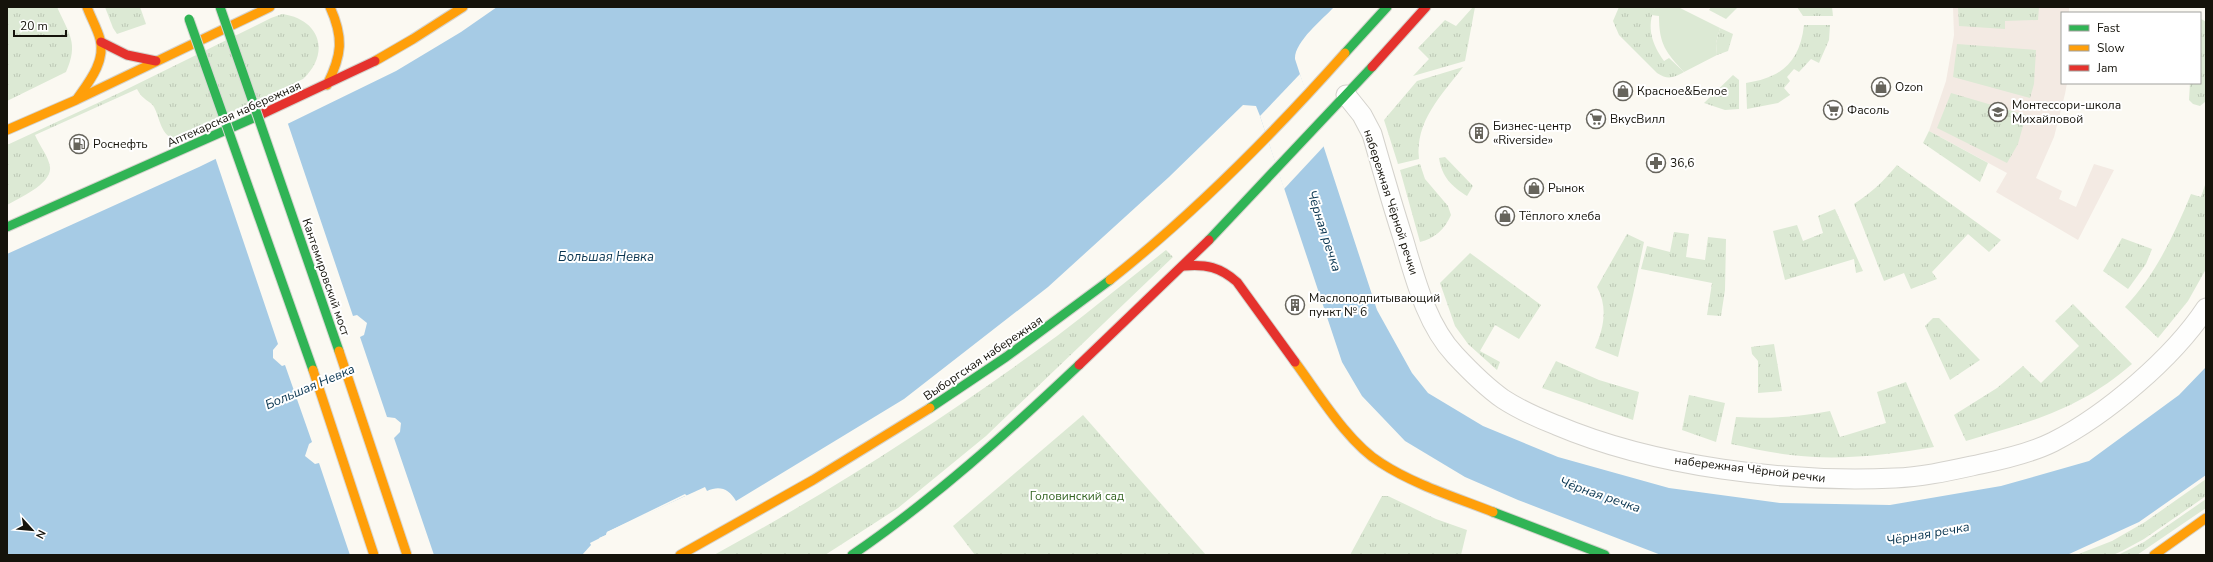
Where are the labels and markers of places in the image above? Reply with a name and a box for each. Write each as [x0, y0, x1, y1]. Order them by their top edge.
shop icon: Ozon [1870, 76, 1892, 98]
place label: Ozon [1895, 79, 1923, 95]
shop icon: Красное&Белое [1612, 80, 1634, 102]
place label: Красное&Белое [1637, 83, 1727, 99]
place label: Монтессори-школа Михайловой [2012, 97, 2121, 127]
supermarket icon: Фасоль [1822, 99, 1844, 121]
school or university icon: Монтессори-школа Михайловой [1987, 101, 2009, 123]
place label: Фасоль [1847, 102, 1889, 118]
supermarket icon: ВкусВилл [1585, 108, 1607, 130]
place label: ВкусВилл [1610, 111, 1665, 127]
place label: Бизнес-центр «Riverside» [1493, 118, 1571, 148]
building icon: Бизнес-центр «Riverside» [1468, 122, 1490, 144]
fuel station icon: Роснефть [68, 133, 90, 155]
place label: Роснефть [93, 136, 148, 152]
pharmacy icon: 36,6 [1645, 152, 1667, 174]
place label: 36,6 [1670, 155, 1694, 171]
shop icon: Рынок [1523, 177, 1545, 199]
place label: Рынок [1548, 180, 1585, 196]
shop icon: Тёплого хлеба [1494, 205, 1516, 227]
place label: Тёплого хлеба [1519, 208, 1601, 224]
place label: Маслоподпитывающий пункт № 6 [1309, 290, 1440, 320]
building icon: Маслоподпитывающий пункт № 6 [1284, 294, 1306, 316]

